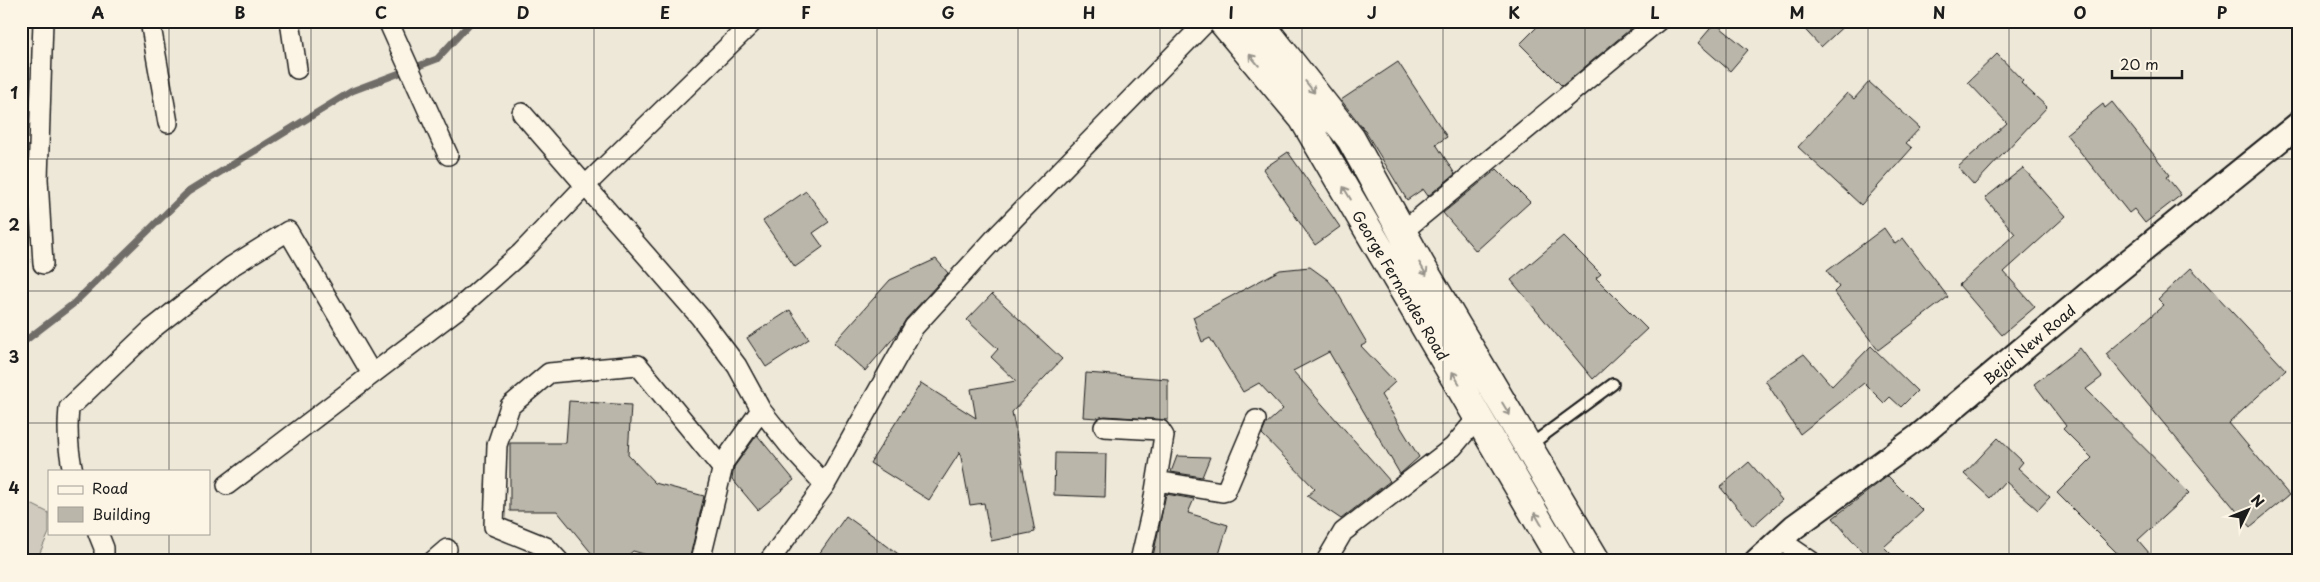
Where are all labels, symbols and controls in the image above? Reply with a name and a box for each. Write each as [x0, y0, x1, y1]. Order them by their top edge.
text: A [92, 0, 105, 24]
text: B [235, 0, 246, 24]
text: C [375, 0, 387, 24]
text: D [517, 0, 529, 24]
text: E [660, 0, 670, 24]
text: F [801, 0, 811, 24]
text: G [941, 0, 955, 24]
text: H [1083, 0, 1095, 24]
text: I [1228, 0, 1234, 24]
text: J [1367, 0, 1377, 24]
text: K [1508, 0, 1520, 24]
text: L [1650, 0, 1660, 24]
text: M [1789, 0, 1805, 24]
text: N [1933, 0, 1945, 24]
text: O [2074, 0, 2087, 24]
text: P [2217, 0, 2228, 24]
scale bar [2112, 48, 2182, 80]
text: 20 m [2120, 52, 2159, 75]
one-way arrow [1249, 54, 1260, 67]
text: 1 [10, 80, 18, 104]
one-way arrow [1304, 80, 1315, 93]
one-way arrow [1341, 186, 1351, 200]
street label: George Fernandes Road [1347, 206, 1455, 364]
text: 2 [8, 212, 20, 236]
one-way arrow [1419, 261, 1429, 275]
street label: Bejai New Road [1978, 298, 2080, 390]
text: 3 [9, 344, 19, 368]
one-way arrow [1451, 371, 1461, 386]
one-way arrow [1501, 401, 1511, 416]
legend [48, 470, 210, 534]
text: 4 [9, 475, 20, 499]
text: Road [92, 476, 128, 499]
north arrow [2222, 484, 2272, 534]
text: N [2246, 490, 2269, 512]
text: Building [92, 502, 151, 525]
one-way arrow [1532, 512, 1542, 526]

